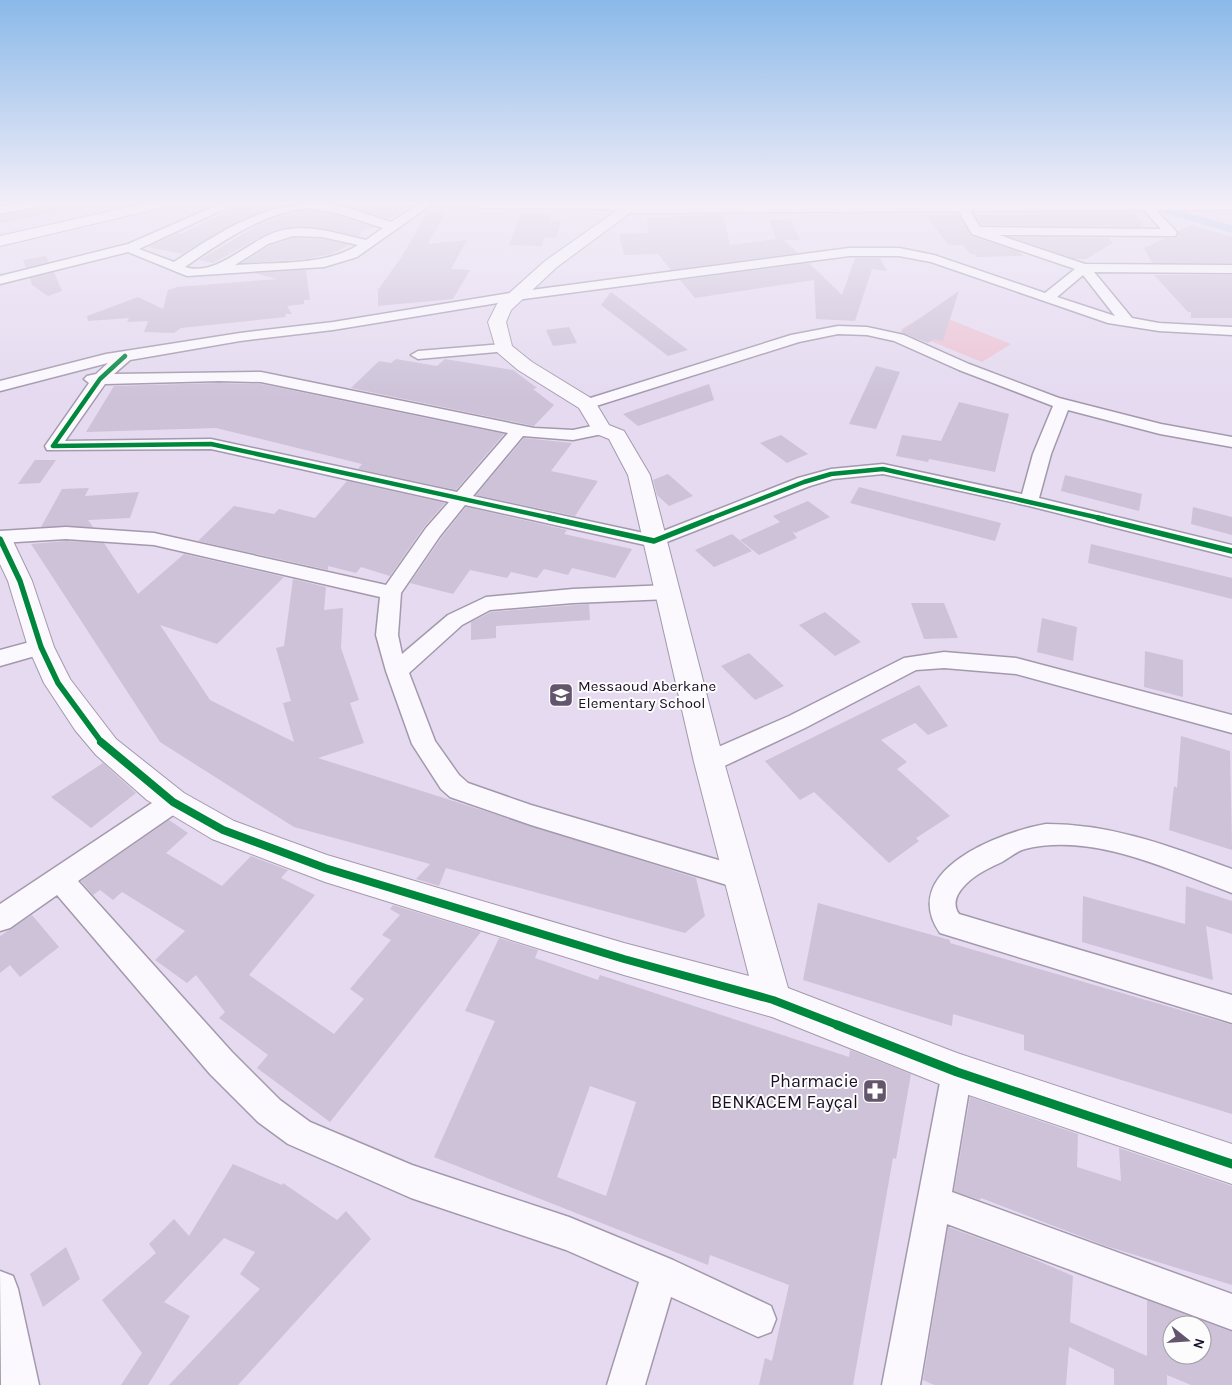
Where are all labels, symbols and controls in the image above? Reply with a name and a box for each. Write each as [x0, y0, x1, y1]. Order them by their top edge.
place label: Messaoud Aberkane Elementary School [578, 677, 716, 712]
school or university icon: Messaoud Aberkane Elementary School [548, 682, 574, 708]
place label: Pharmacie BENKACEM Fayçal [711, 1070, 858, 1113]
pharmacy icon: Pharmacie BENKACEM Fayçal [862, 1078, 888, 1104]
north arrow [1162, 1315, 1212, 1365]
text: N [1189, 1336, 1209, 1351]

